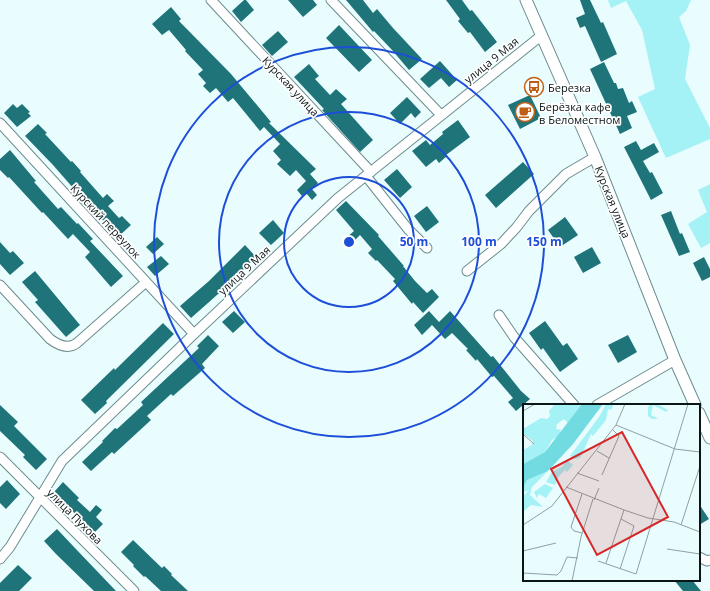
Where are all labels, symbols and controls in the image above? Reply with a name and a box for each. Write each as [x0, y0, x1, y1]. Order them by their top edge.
street label: улица 9 Мая [461, 33, 521, 87]
street label: Курская улица [259, 53, 323, 119]
bus stop icon: Березка [523, 76, 545, 98]
place label: Березка [548, 80, 591, 95]
place label: Берёзка кафе в Беломестном [539, 99, 620, 127]
cafe icon: Берёзка кафе в Беломестном [514, 101, 536, 123]
street label: Курская улица [592, 164, 634, 240]
street label: Курский переулок [68, 181, 145, 262]
text: 50 m [400, 233, 428, 250]
text: 100 m [461, 233, 497, 250]
text: 150 m [526, 233, 562, 250]
centre of rings [342, 235, 356, 249]
street label: улица 9 Мая [215, 242, 273, 298]
inset map [523, 404, 700, 581]
street label: улица Пухова [44, 485, 106, 547]

